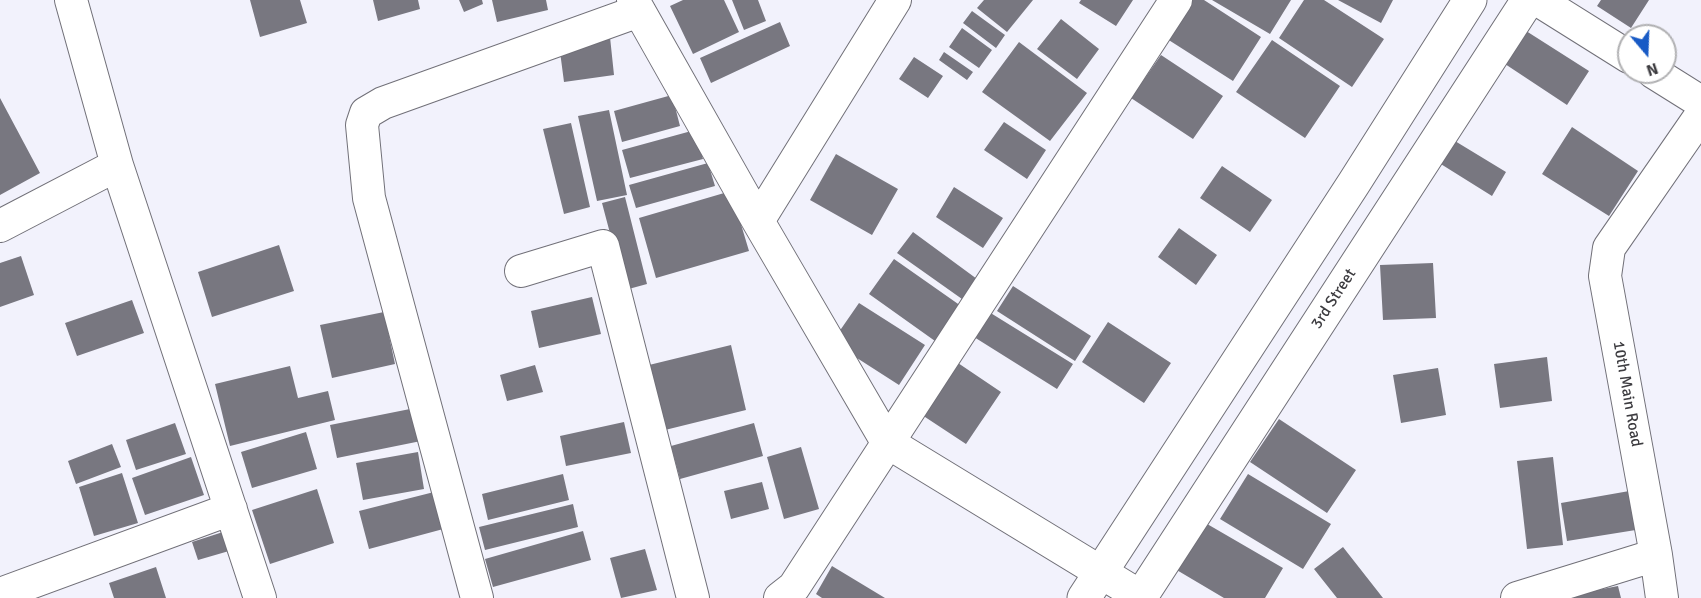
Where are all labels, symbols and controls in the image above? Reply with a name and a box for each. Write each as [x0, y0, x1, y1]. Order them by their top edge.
north arrow [1617, 24, 1677, 84]
text: N [1644, 58, 1661, 80]
street label: 3rd Street [1307, 265, 1361, 333]
street label: 10th Main Road [1608, 340, 1646, 448]

